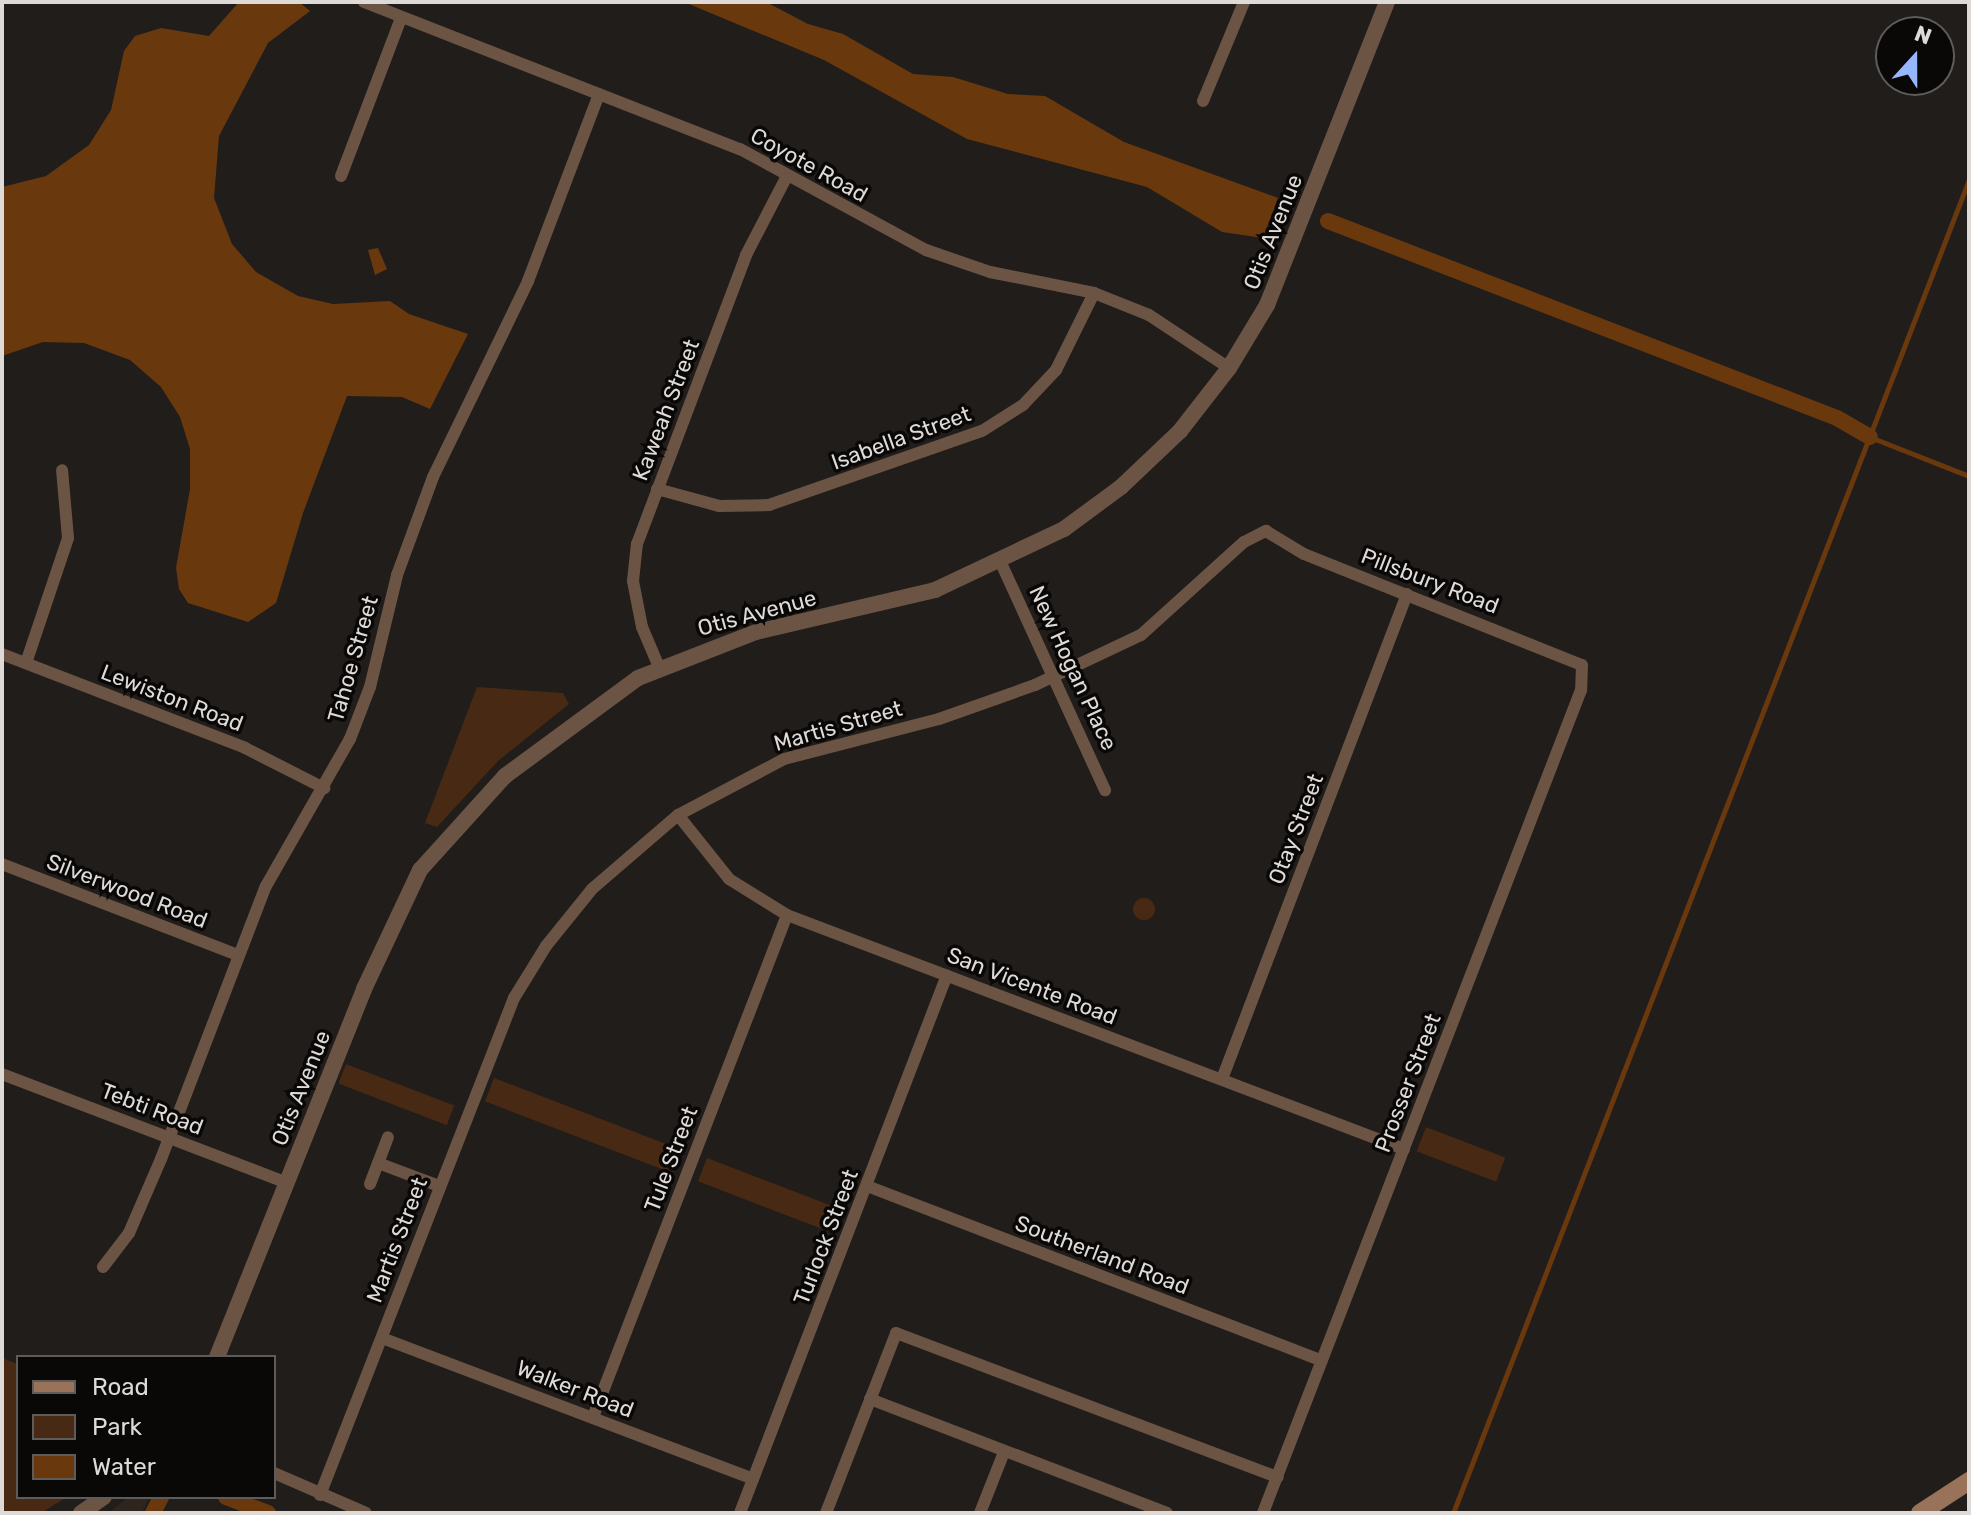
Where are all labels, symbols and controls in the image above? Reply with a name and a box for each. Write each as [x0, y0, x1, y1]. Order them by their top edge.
north arrow [1875, 16, 1955, 96]
text: N [1911, 20, 1935, 50]
street label: Coyote Road [746, 122, 872, 208]
street label: Otis Avenue [1238, 170, 1308, 294]
street label: Kaweah Street [627, 336, 705, 484]
street label: Isabella Street [828, 401, 974, 475]
street label: Pillsbury Road [1357, 543, 1503, 619]
street label: New Hogan Place [1023, 581, 1123, 755]
street label: Otis Avenue [694, 584, 820, 642]
street label: Tahoe Street [322, 593, 384, 725]
street label: Lewiston Road [97, 659, 247, 737]
street label: Martis Street [771, 695, 905, 757]
street label: Otay Street [1263, 770, 1329, 888]
street label: Silverwood Road [43, 848, 211, 934]
street label: San Vicente Road [943, 941, 1121, 1031]
street label: Prosser Street [1369, 1010, 1447, 1156]
street label: Otis Avenue [266, 1026, 336, 1150]
street label: Tebti Road [97, 1077, 207, 1141]
street label: Tule Street [639, 1103, 703, 1215]
street label: Turlock Street [788, 1165, 864, 1309]
street label: Martis Street [361, 1174, 433, 1306]
street label: Southerland Road [1012, 1210, 1192, 1300]
legend [16, 1355, 276, 1499]
street label: Walker Road [513, 1355, 637, 1423]
text: Road [92, 1373, 149, 1401]
text: Park [92, 1413, 142, 1441]
text: Water [92, 1453, 156, 1481]

